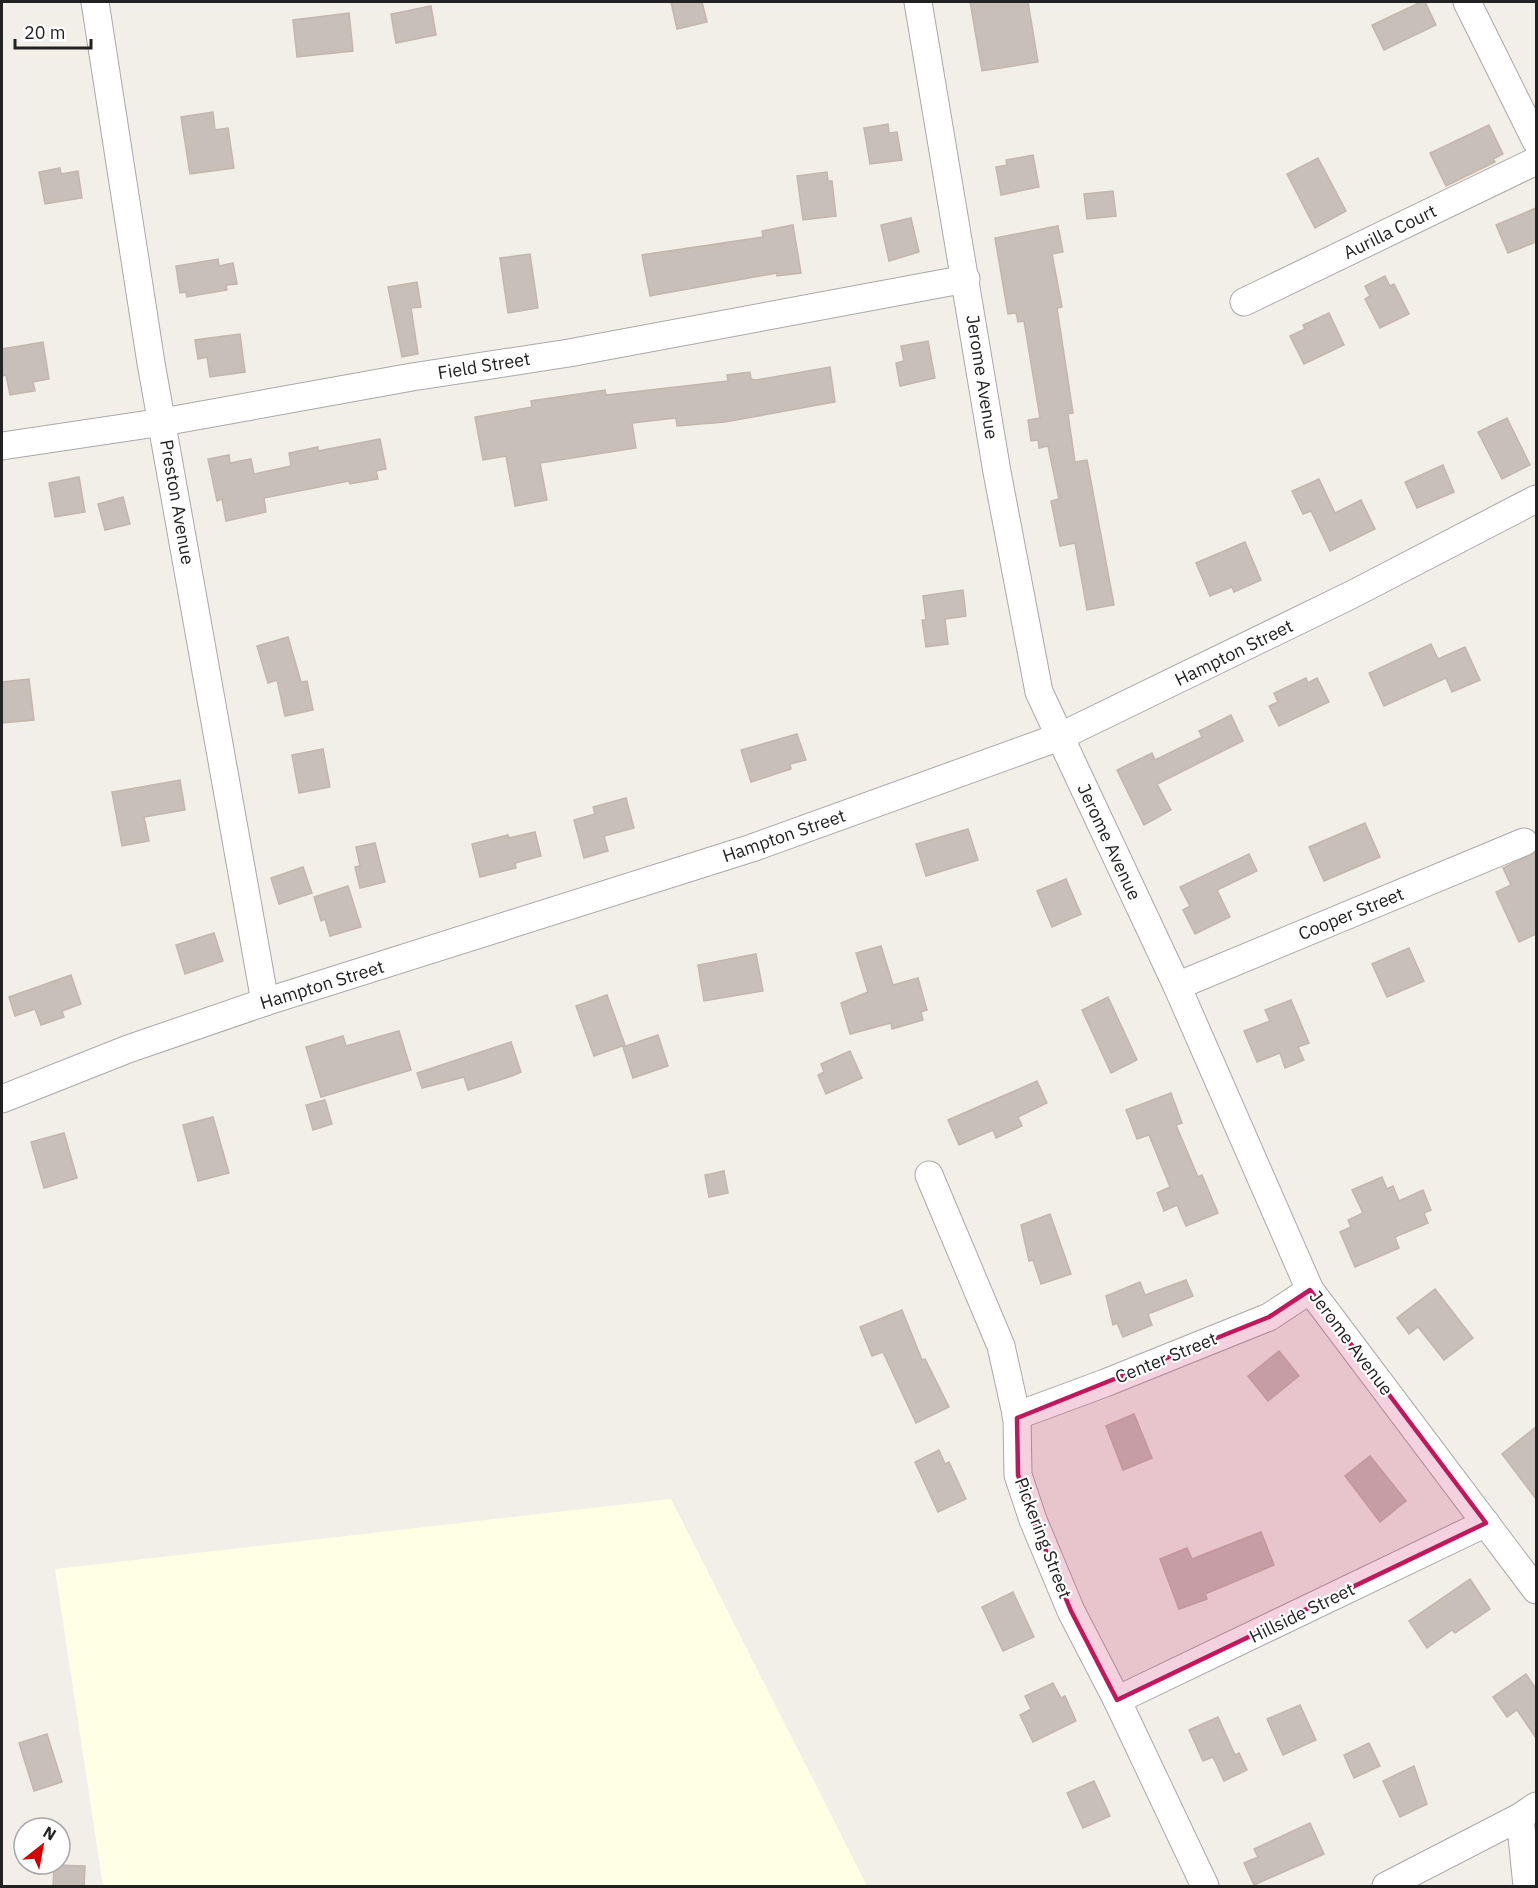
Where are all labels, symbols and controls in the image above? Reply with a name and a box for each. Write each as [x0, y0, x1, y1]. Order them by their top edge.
scale bar [15, 12, 92, 50]
text: 20 m [24, 21, 66, 44]
street label: Aurilla Court [1339, 199, 1440, 264]
street label: Jerome Avenue [961, 313, 1004, 441]
street label: Field Street [436, 347, 532, 384]
street label: Preston Avenue [155, 438, 200, 566]
street label: Hampton Street [1171, 614, 1297, 691]
street label: Jerome Avenue [1072, 780, 1146, 904]
street label: Hampton Street [719, 804, 848, 867]
street label: Cooper Street [1295, 882, 1407, 945]
street label: Hampton Street [257, 955, 387, 1014]
street label: Jerome Avenue [1304, 1286, 1398, 1400]
street label: Center Street [1112, 1327, 1220, 1388]
street label: Pickering Street [1010, 1474, 1077, 1602]
street label: Hillside Street [1245, 1577, 1358, 1648]
north arrow [12, 1816, 72, 1876]
text: N [40, 1822, 60, 1845]

